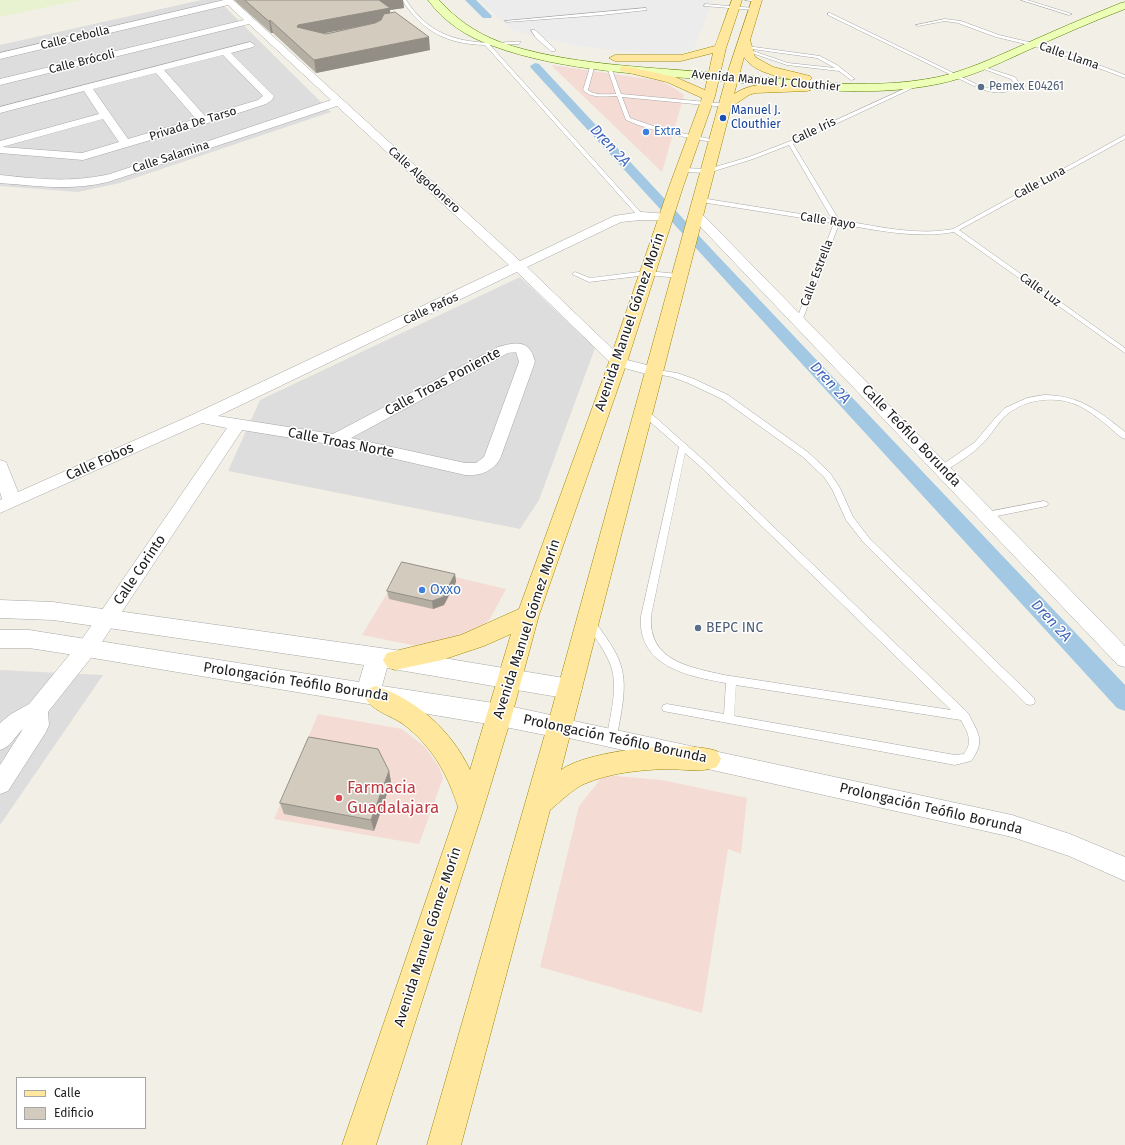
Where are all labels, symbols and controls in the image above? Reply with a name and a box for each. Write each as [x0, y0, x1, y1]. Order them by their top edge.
street label: Calle Cebolla [39, 23, 111, 53]
street label: Calle Llama [1037, 39, 1101, 73]
street label: Calle Brócoli [47, 47, 117, 77]
street label: Avenida Manuel J. Clouthier [691, 67, 841, 95]
place label: Pemex E04261 [989, 80, 1064, 94]
marker: Pemex E04261 [976, 82, 986, 92]
street label: Privada De Tarso [148, 104, 238, 144]
place label: Manuel J. Clouthier [731, 104, 781, 132]
marker: Manuel J. Clouthier [718, 113, 728, 123]
street label: Calle Iris [790, 115, 838, 147]
water label: Dren 2A [586, 121, 634, 171]
place label: Extra [654, 125, 681, 139]
marker: Extra [641, 127, 651, 137]
street label: Calle Salamina [131, 138, 211, 176]
street label: Calle Algodonero [385, 144, 463, 216]
street label: Calle Luna [1012, 163, 1068, 203]
street label: Calle Rayo [799, 210, 857, 232]
street label: Avenida Manuel Gómez Morín [592, 231, 668, 413]
street label: Calle Estrella [798, 238, 836, 308]
street label: Calle Luz [1016, 270, 1064, 310]
street label: Calle Pafos [401, 290, 461, 328]
street label: Calle Troas Poniente [382, 344, 504, 420]
water label: Dren 2A [806, 358, 854, 408]
street label: Calle Teófilo Borunda [858, 381, 964, 491]
street label: Calle Troas Norte [286, 424, 396, 462]
street label: Calle Fobos [64, 440, 136, 484]
street label: Calle Corinto [110, 532, 170, 608]
street label: Avenida Manuel Gómez Morín [490, 537, 564, 721]
place label: Oxxo [430, 582, 461, 598]
marker: Oxxo [417, 585, 427, 595]
water label: Dren 2A [1027, 596, 1075, 646]
place label: BEPC INC [706, 620, 763, 636]
marker: BEPC INC [693, 623, 703, 633]
street label: Prolongación Teófilo Borunda [202, 659, 390, 705]
street label: Prolongación Teófilo Borunda [522, 711, 708, 767]
place label: Farmacia Guadalajara [347, 778, 439, 818]
street label: Prolongación Teófilo Borunda [838, 780, 1024, 838]
marker: Farmacia Guadalajara [334, 793, 344, 803]
street label: Avenida Manuel Gómez Morín [391, 845, 465, 1029]
legend [16, 1077, 146, 1129]
text: Calle [54, 1086, 81, 1100]
text: Edificio [54, 1106, 94, 1120]

